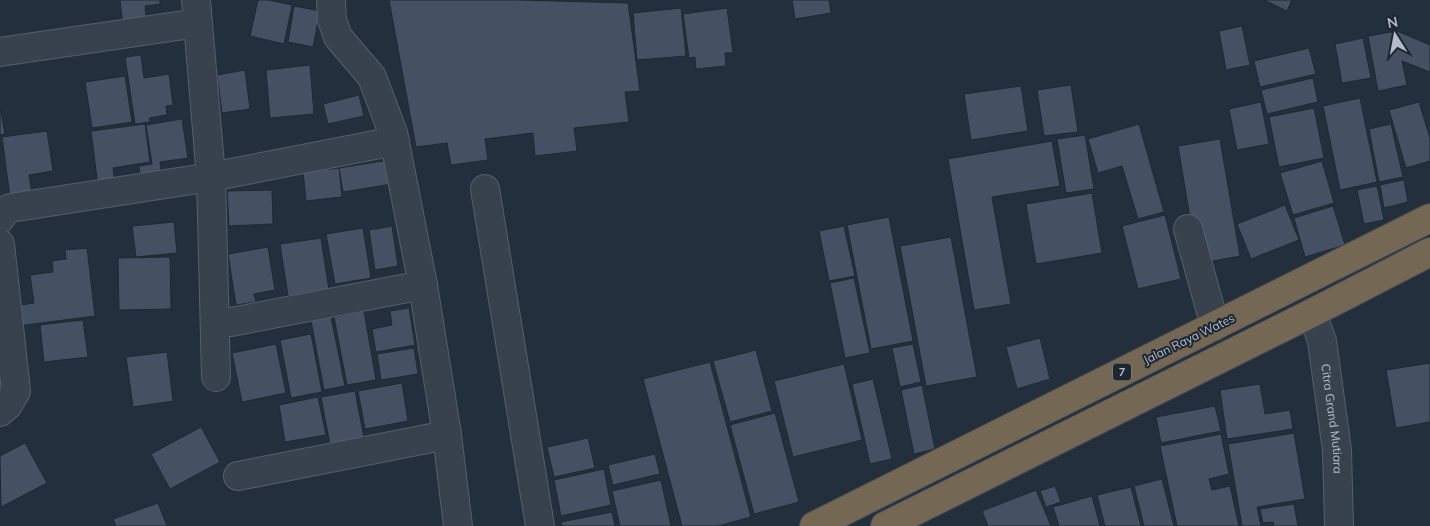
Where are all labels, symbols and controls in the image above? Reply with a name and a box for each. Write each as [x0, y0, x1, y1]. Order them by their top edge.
north arrow [1370, 10, 1420, 60]
text: N [1386, 12, 1399, 32]
street label: Jalan Raya Wates [1141, 310, 1237, 367]
street label: Citra Grand Mutiara [1318, 363, 1346, 474]
road number: 7 [1113, 364, 1131, 381]

